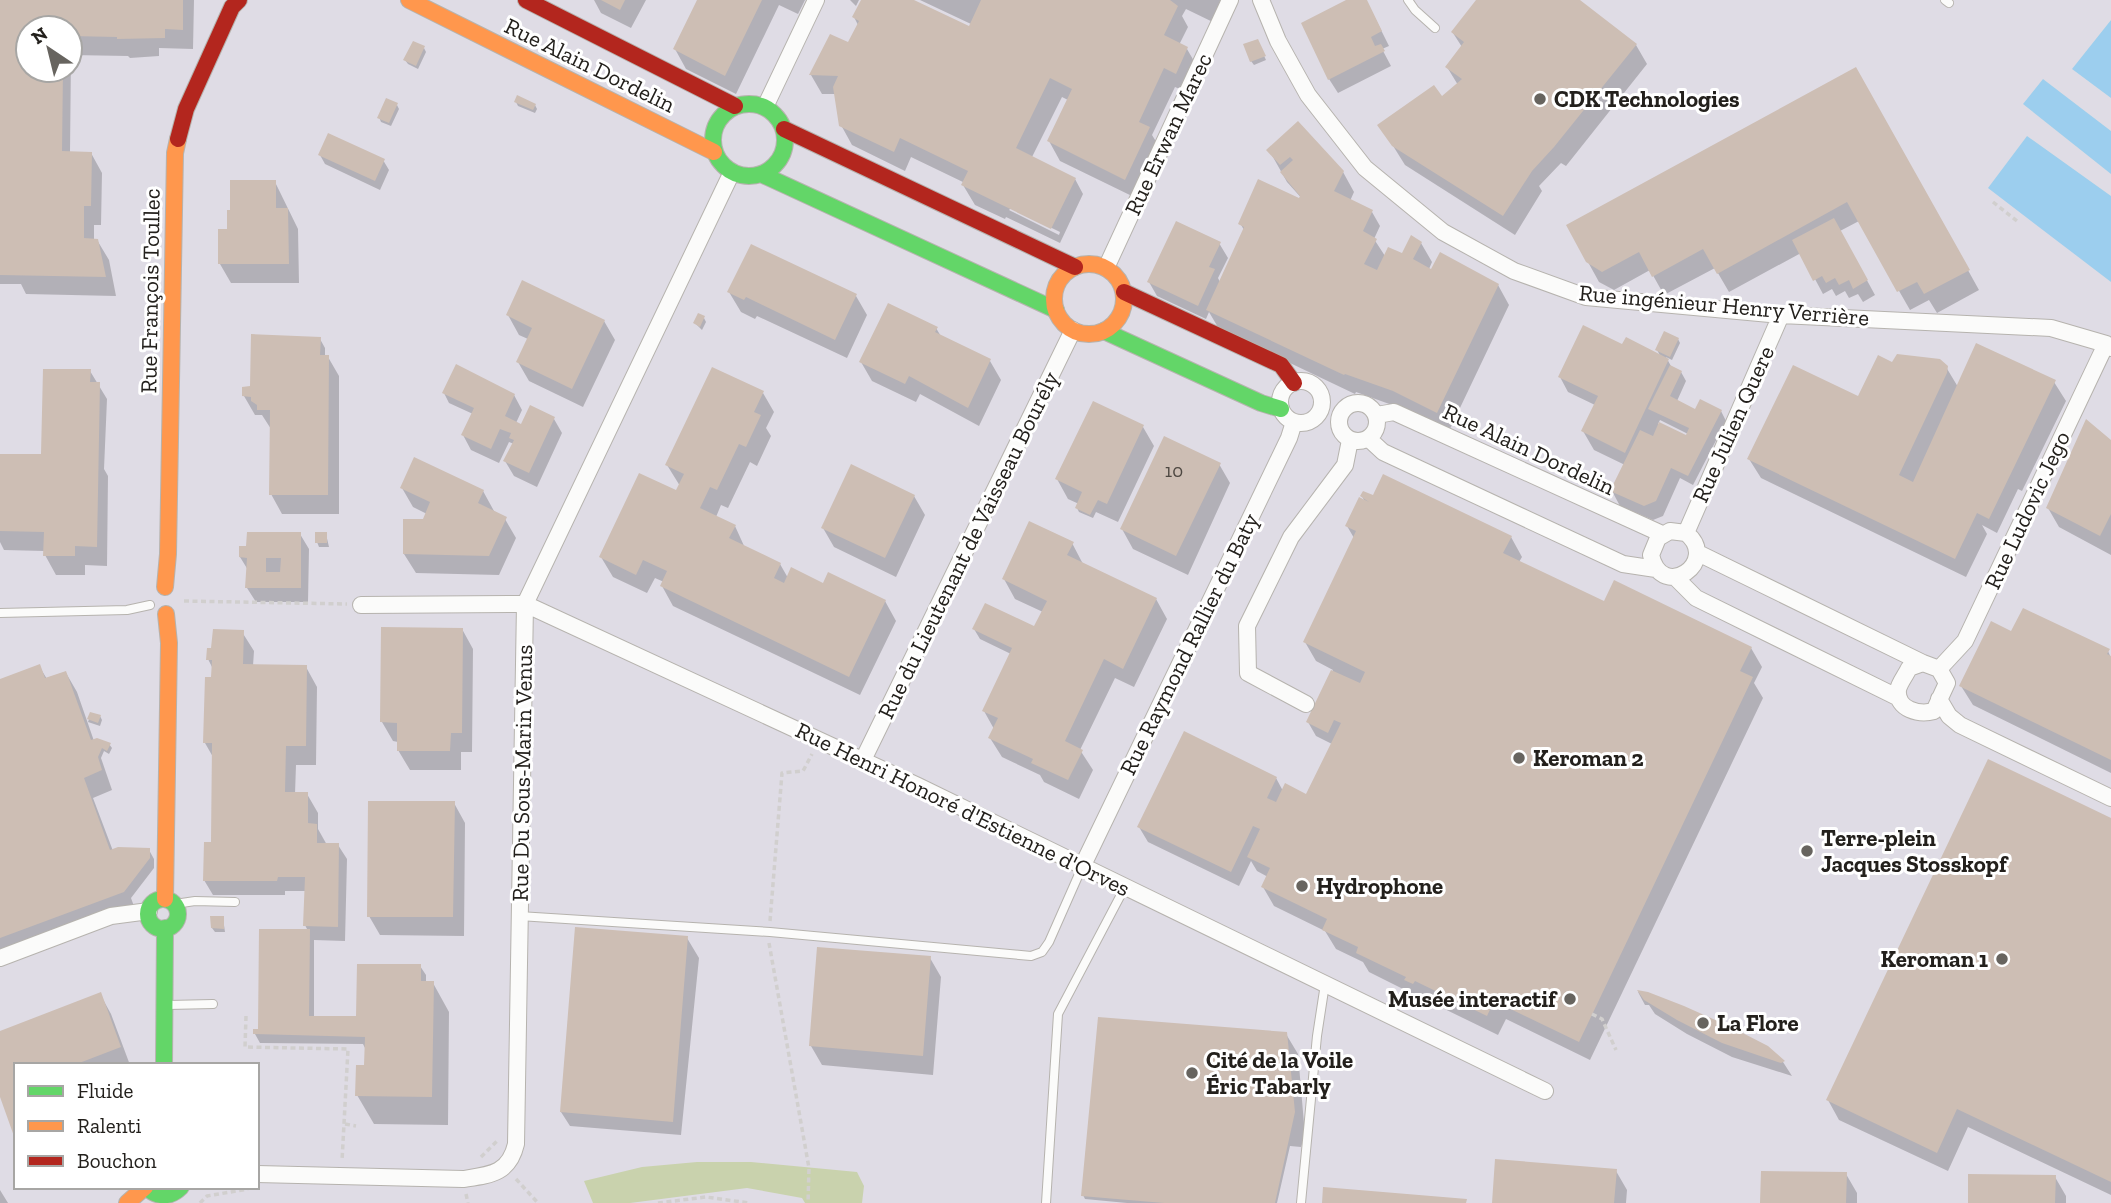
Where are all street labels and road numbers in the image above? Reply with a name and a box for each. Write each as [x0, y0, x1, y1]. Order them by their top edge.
street label: Rue Alain Dordelin [500, 12, 680, 118]
street label: Rue Erwan Marec [1118, 48, 1218, 220]
street label: Rue François Toullec [134, 188, 166, 394]
street label: Rue ingénieur Henry Verrière [1578, 278, 1870, 332]
street label: Rue Julien Quere [1686, 341, 1780, 507]
street label: Rue du Lieutenant de Vaisseau Bourély [872, 367, 1065, 723]
street label: Rue Alain Dordelin [1439, 397, 1619, 501]
street label: Rue Ludovic Jego [1978, 427, 2076, 593]
street label: Rue Raymond Rallier du Baty [1113, 508, 1265, 779]
street label: Rue Du Sous-Marin Venus [506, 644, 538, 902]
street label: Rue Henri Honoré d'Estienne d'Orves [791, 716, 1135, 902]

